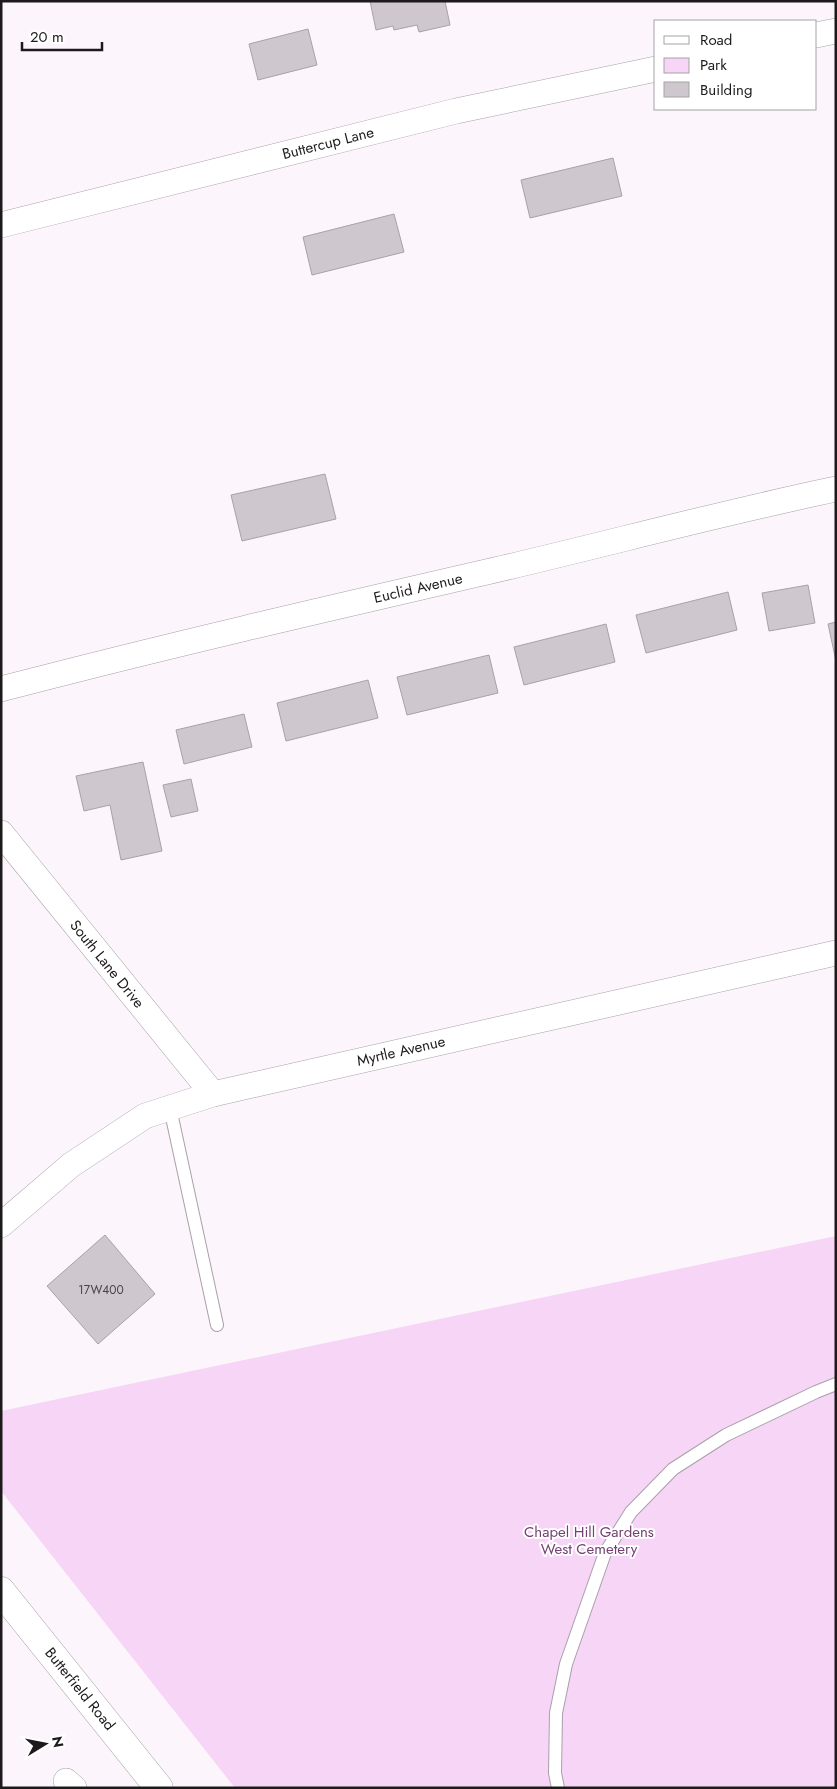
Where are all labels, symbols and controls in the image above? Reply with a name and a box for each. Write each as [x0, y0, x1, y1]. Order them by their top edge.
scale bar [22, 20, 102, 52]
legend [654, 20, 817, 110]
text: 20 m [30, 26, 64, 48]
text: Road [700, 29, 732, 51]
text: Park [700, 54, 727, 76]
text: Building [700, 79, 752, 101]
street label: Buttercup Lane [280, 121, 376, 165]
street label: Euclid Avenue [371, 567, 465, 609]
street label: South Lane Drive [65, 915, 150, 1013]
street label: Myrtle Avenue [355, 1030, 448, 1072]
house number: 17W400 [78, 1281, 124, 1299]
park label: Chapel Hill Gardens West Cemetery [524, 1521, 654, 1560]
street label: Butterfield Road [40, 1643, 120, 1735]
north arrow [20, 1719, 70, 1769]
text: N [47, 1735, 69, 1749]

